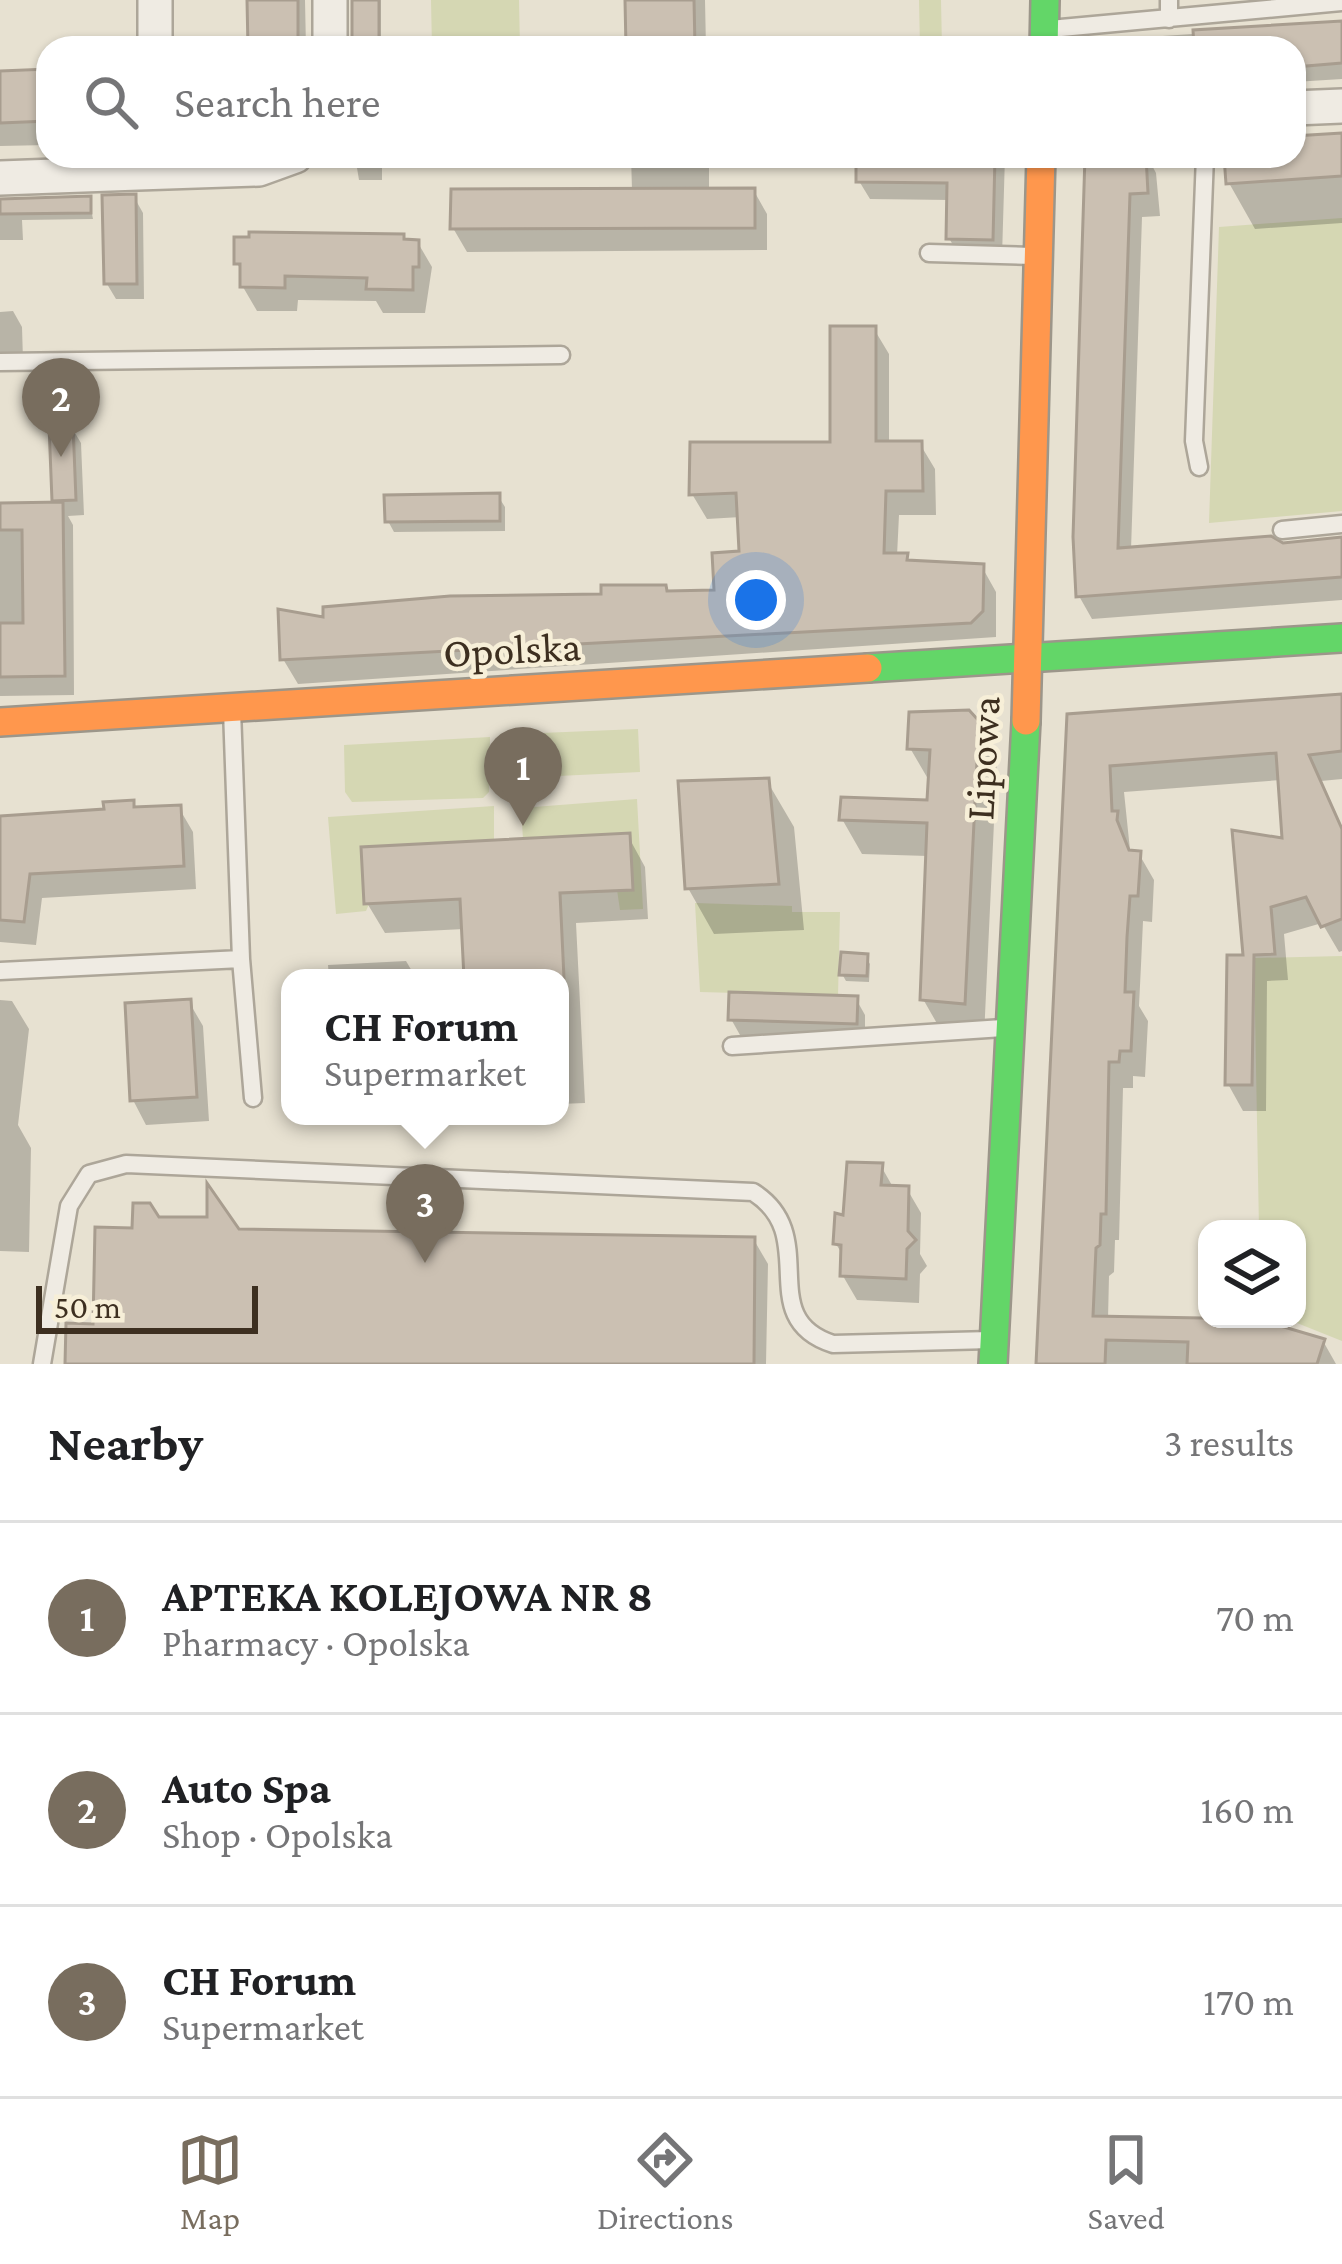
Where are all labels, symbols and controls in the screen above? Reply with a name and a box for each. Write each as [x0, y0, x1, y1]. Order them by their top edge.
search box [36, 36, 1306, 168]
icon: search [78, 69, 144, 135]
text: Search here [174, 77, 381, 127]
pin: 2 [22, 358, 100, 457]
your location [726, 570, 786, 630]
street label: Opolska [442, 622, 582, 676]
street label: Lipowa [955, 694, 1009, 822]
pin: 1 [484, 727, 562, 826]
popup [281, 969, 569, 1125]
text: CH Forum [324, 1001, 518, 1051]
text: Supermarket [324, 1051, 526, 1094]
pin: 3 [386, 1164, 464, 1263]
map controls [1198, 1220, 1306, 1328]
button: layers [1198, 1220, 1306, 1328]
scale bar [36, 1280, 258, 1333]
text: 50 m [54, 1288, 121, 1325]
text: Nearby [48, 1414, 203, 1471]
text: 3 results [1164, 1421, 1294, 1464]
text: APTEKA KOLEJOWA NR 8 [162, 1571, 653, 1621]
text: 1 [80, 1596, 94, 1639]
text: 70 m [1216, 1596, 1294, 1639]
text: Pharmacy · Opolska [162, 1621, 470, 1664]
text: Auto Spa [162, 1763, 331, 1813]
text: 2 [77, 1788, 97, 1831]
text: 160 m [1201, 1788, 1294, 1831]
text: Shop · Opolska [162, 1813, 393, 1856]
text: CH Forum [162, 1955, 356, 2005]
text: 3 [77, 1980, 97, 2023]
text: 170 m [1203, 1980, 1294, 2023]
text: Supermarket [162, 2005, 364, 2048]
tab: Map [177, 2127, 243, 2236]
tab: Directions [597, 2127, 734, 2236]
tab: Saved [1088, 2127, 1165, 2236]

